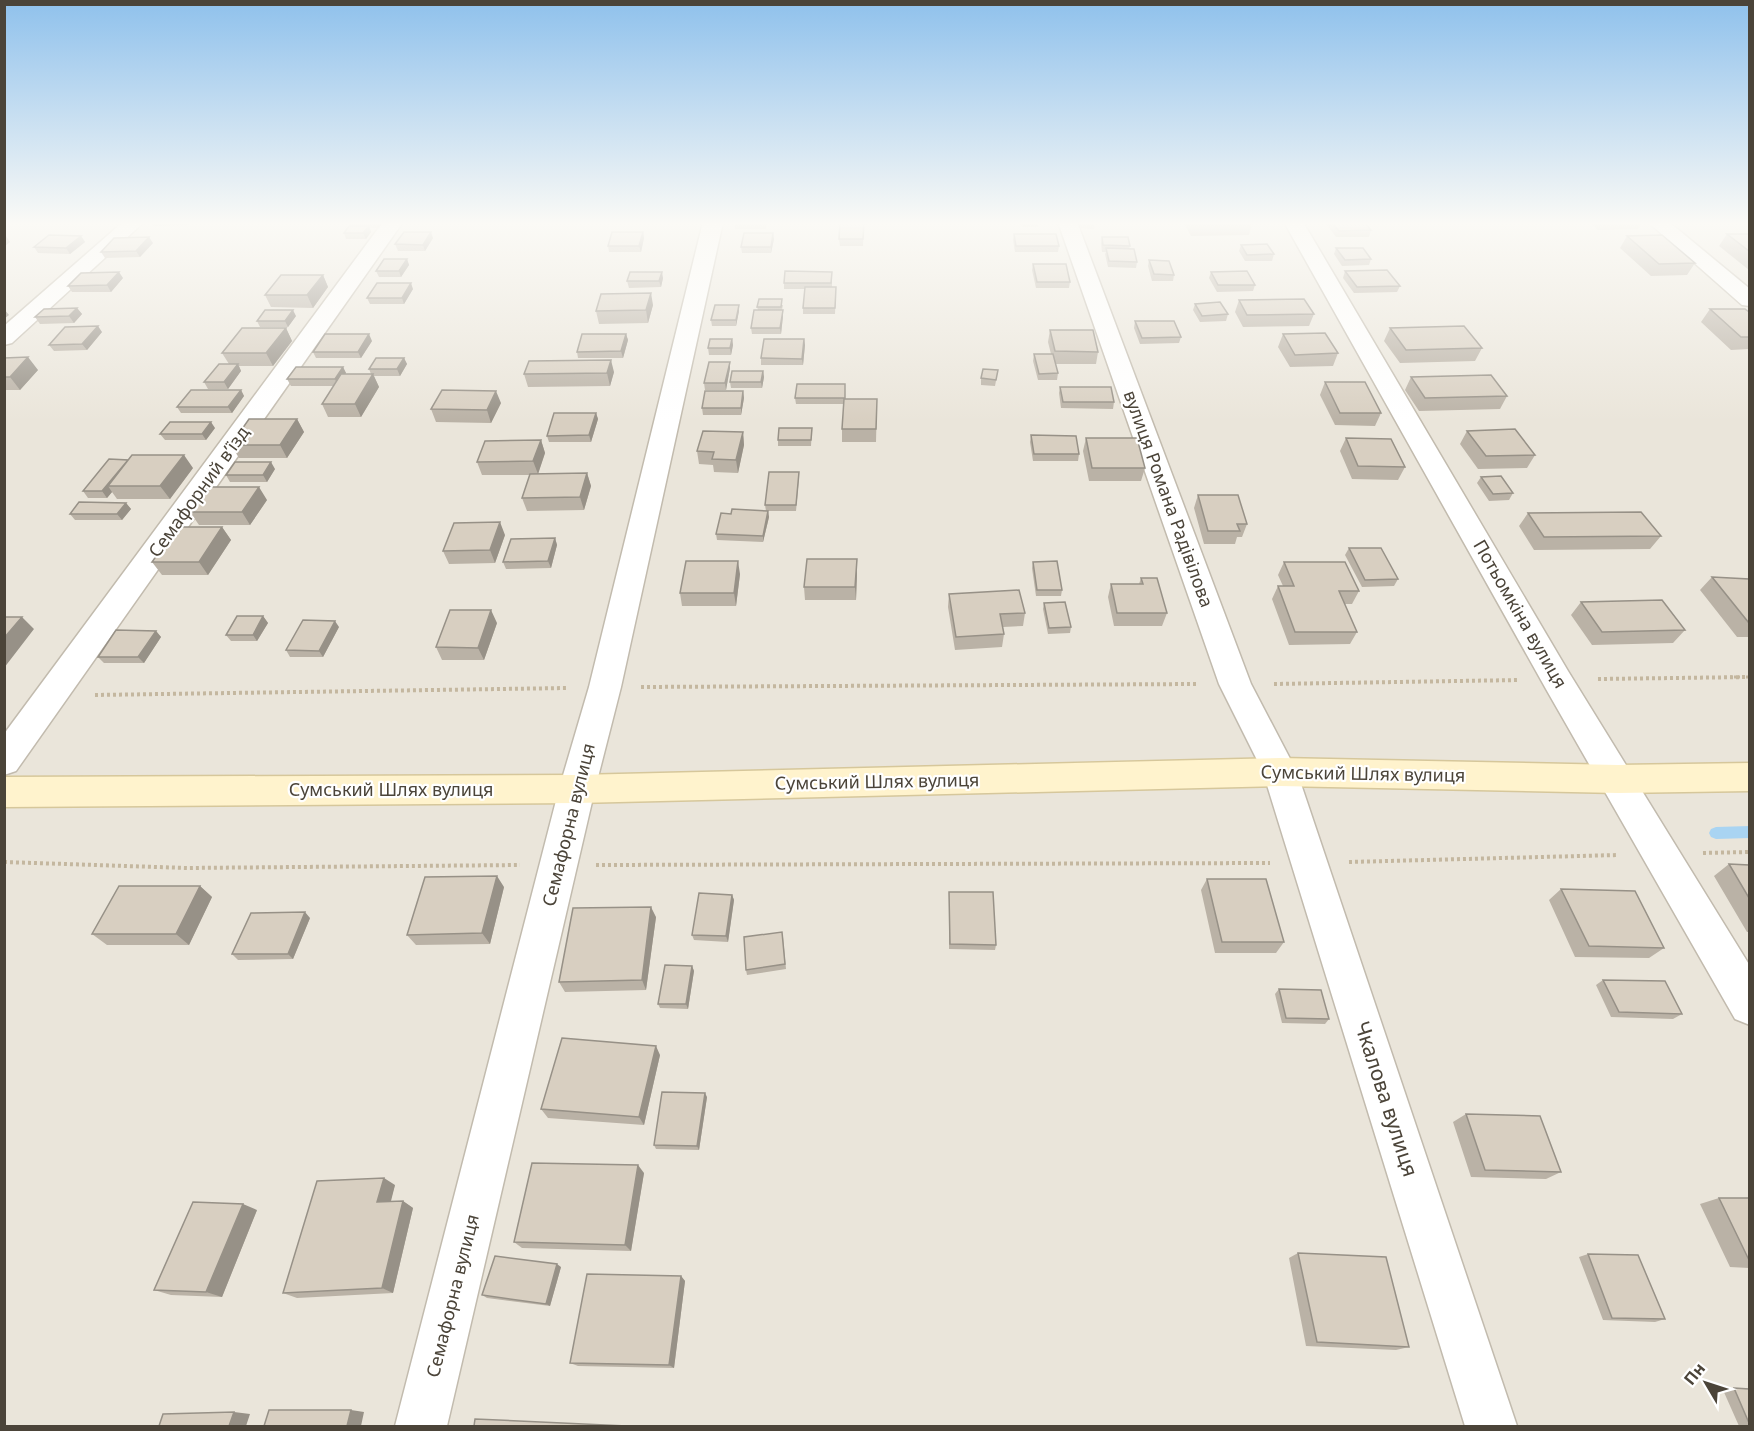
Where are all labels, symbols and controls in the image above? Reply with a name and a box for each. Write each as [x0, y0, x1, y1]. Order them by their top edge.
street label: вулиця Романа Радівілова [1118, 387, 1219, 610]
street label: Семафорний в’їзд [142, 421, 254, 562]
street label: Потьомкіна вулиця [1469, 535, 1573, 692]
street label: Семафорна вулиця [536, 741, 600, 909]
street label: Сумський Шлях вулиця [1261, 759, 1466, 787]
street label: Сумський Шлях вулиця [774, 767, 979, 795]
street label: Сумський Шлях вулиця [289, 777, 493, 801]
street label: Чкалова вулиця [1349, 1017, 1425, 1180]
street label: Семафорна вулиця [420, 1212, 484, 1380]
north arrow [1676, 1353, 1736, 1413]
text: Пн [1679, 1358, 1710, 1389]

